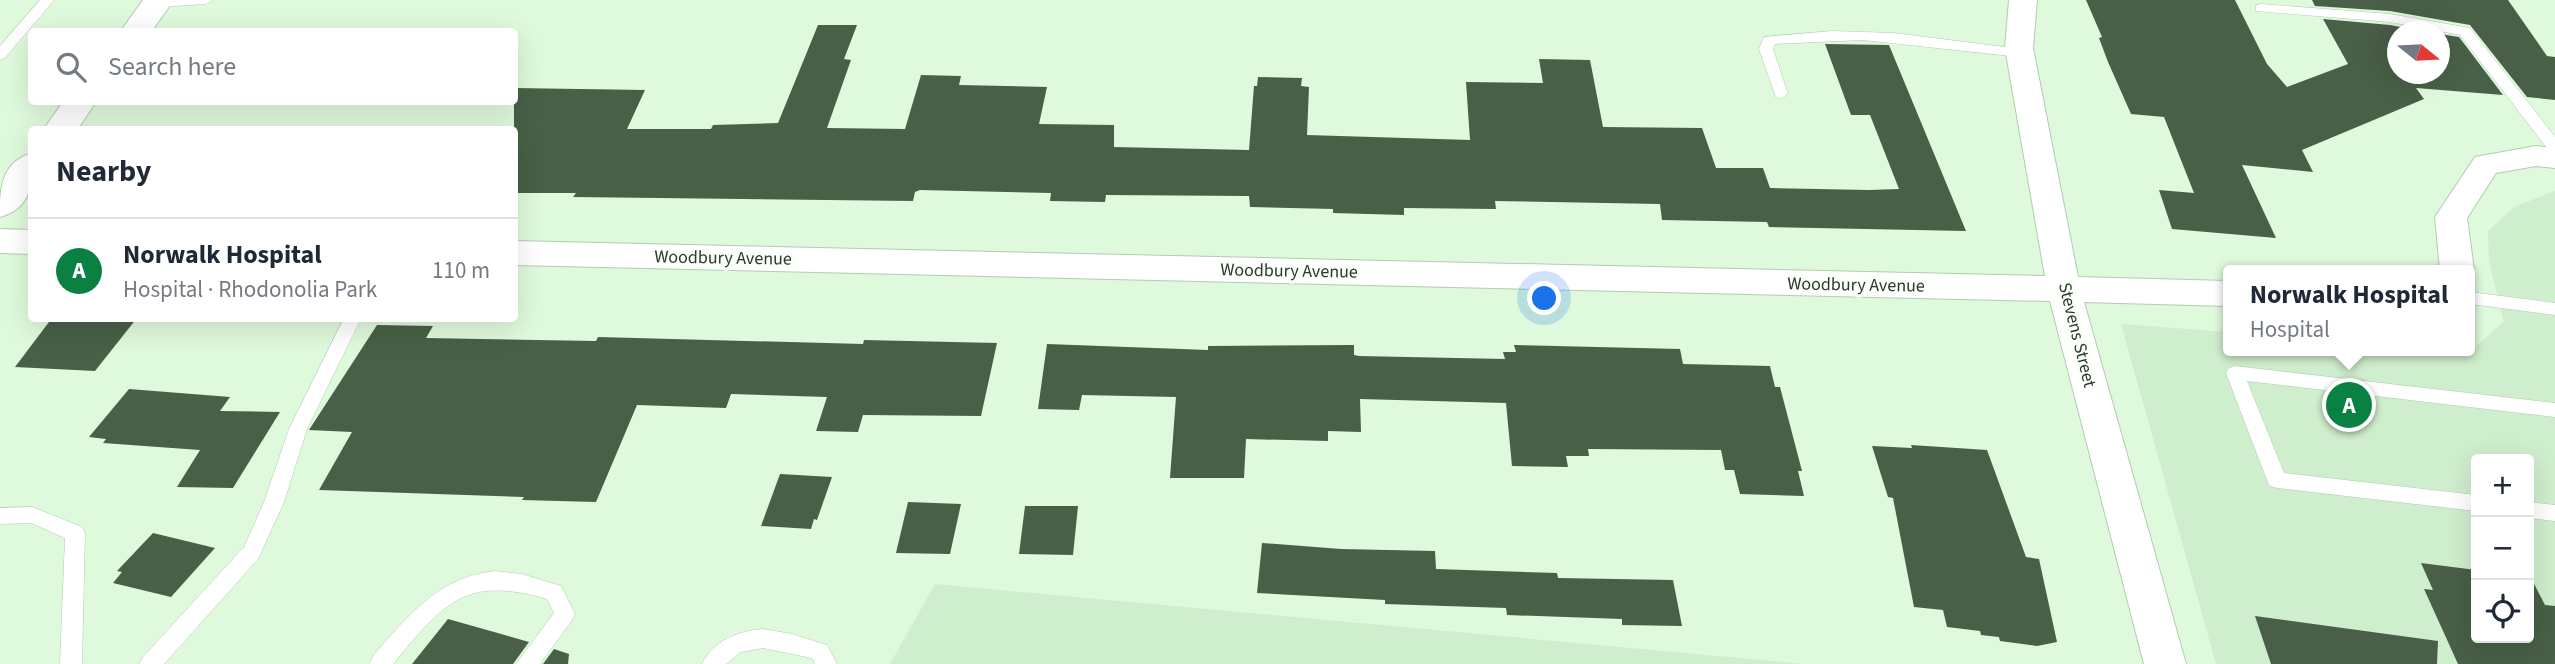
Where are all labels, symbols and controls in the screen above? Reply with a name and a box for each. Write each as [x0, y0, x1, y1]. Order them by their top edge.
north arrow [2387, 21, 2450, 84]
search box [28, 28, 518, 105]
icon: search [52, 48, 90, 86]
text: Search here [108, 48, 236, 85]
text: Nearby [56, 150, 151, 193]
text: Norwalk Hospital [123, 236, 322, 273]
street label: Woodbury Avenue [654, 244, 792, 272]
text: A [72, 254, 86, 287]
text: 110 m [432, 254, 490, 287]
street label: Woodbury Avenue [1220, 257, 1358, 285]
popup [2223, 265, 2475, 356]
street label: Woodbury Avenue [1787, 271, 1925, 299]
text: Hospital · Rhodonolia Park [123, 273, 377, 306]
text: Norwalk Hospital [2250, 276, 2448, 313]
street label: Stevens Street [2052, 280, 2102, 390]
your location [1527, 281, 1561, 315]
text: Hospital [2250, 313, 2330, 346]
pin: A [2326, 379, 2372, 431]
map controls [2471, 454, 2534, 643]
button: + [2471, 454, 2534, 517]
button: − [2471, 517, 2534, 580]
button: locate [2471, 580, 2534, 643]

